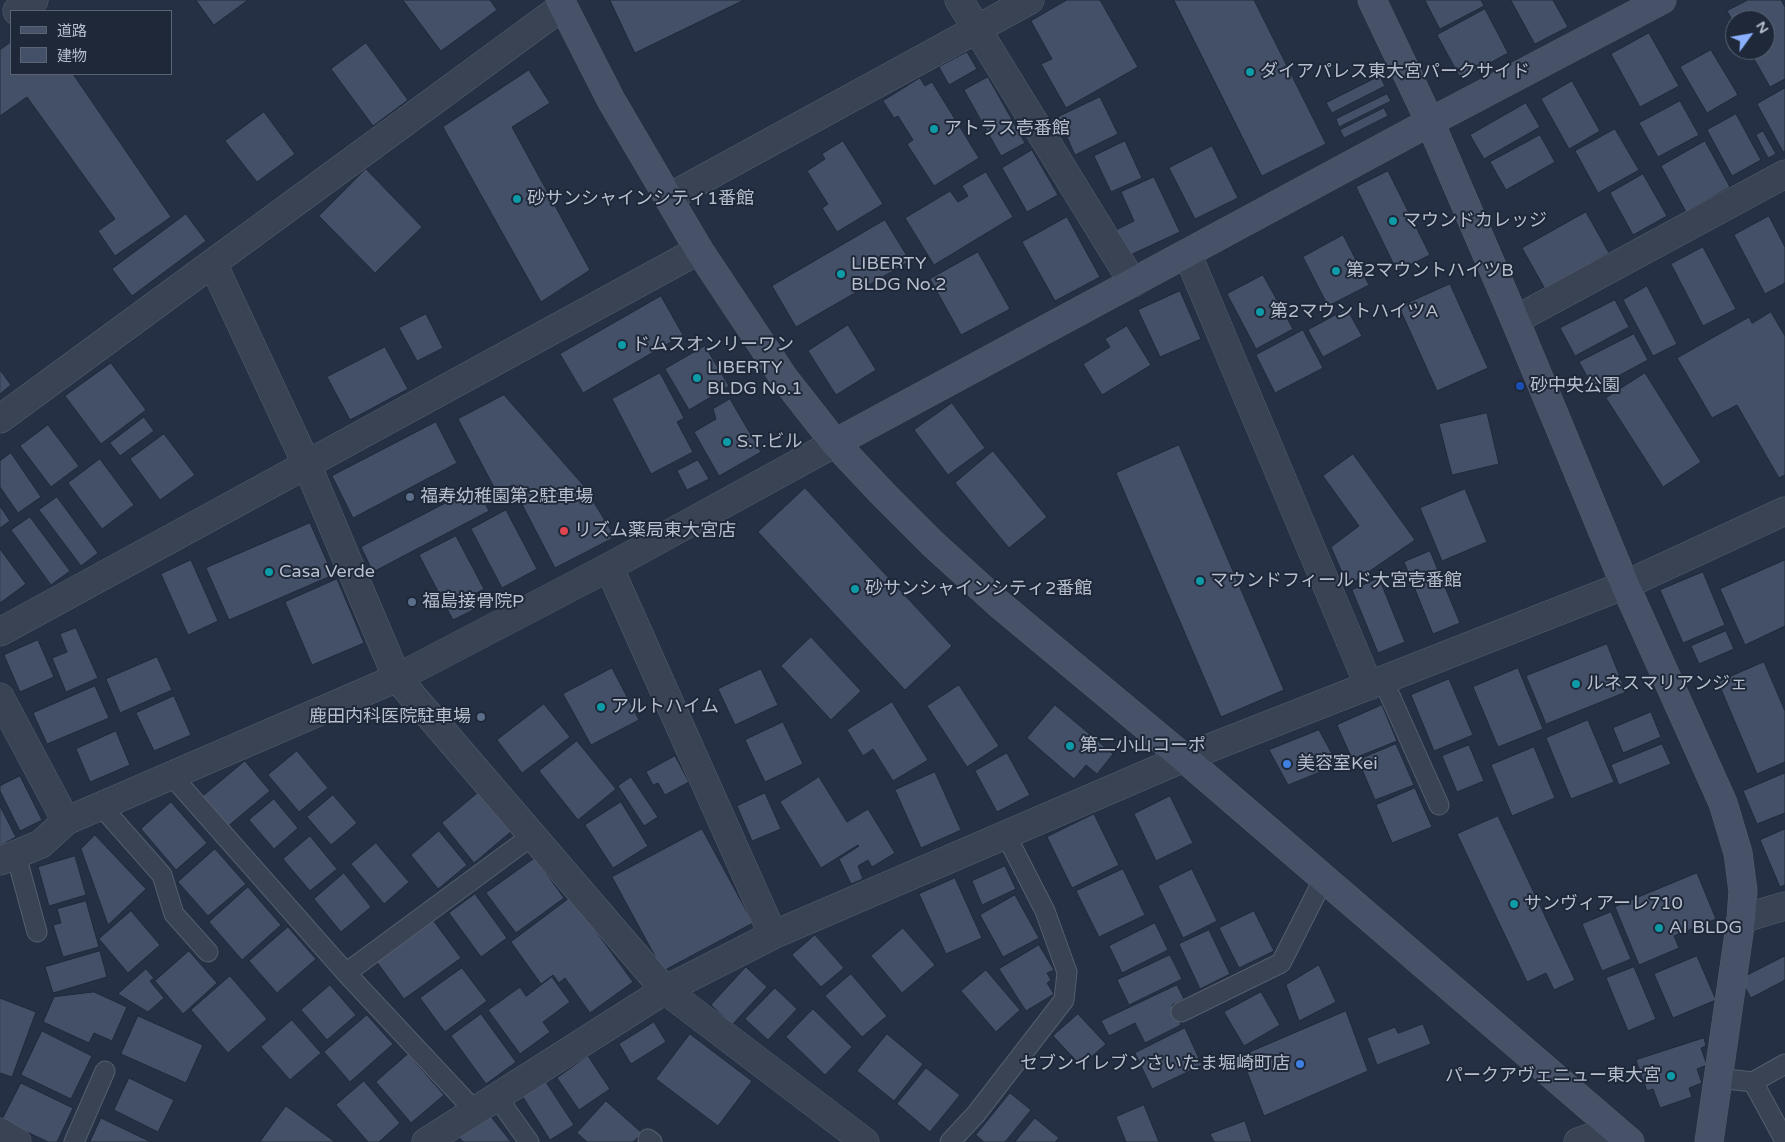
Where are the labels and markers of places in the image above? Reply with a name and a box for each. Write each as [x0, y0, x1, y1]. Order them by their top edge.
place label: ダイアパレス東大宮パークサイド [1260, 61, 1530, 83]
marker: ダイアパレス東大宮パークサイド [1244, 66, 1256, 78]
place label: アトラス壱番館 [944, 118, 1070, 140]
marker: アトラス壱番館 [928, 123, 940, 135]
place label: 砂サンシャインシティ1番館 [527, 188, 754, 210]
marker: 砂サンシャインシティ1番館 [511, 193, 523, 205]
place label: マウンドカレッジ [1403, 210, 1547, 232]
marker: マウンドカレッジ [1387, 215, 1399, 227]
place label: LIBERTY BLDG No.2 [851, 253, 947, 296]
place label: 第2マウントハイツB [1346, 260, 1514, 282]
marker: 第2マウントハイツB [1330, 265, 1342, 277]
marker: LIBERTY BLDG No.2 [835, 268, 847, 280]
place label: 第2マウントハイツA [1270, 301, 1439, 323]
marker: 第2マウントハイツA [1254, 306, 1266, 318]
place label: ドムスオンリーワン [632, 334, 794, 356]
marker: ドムスオンリーワン [616, 339, 628, 351]
place label: LIBERTY BLDG No.1 [707, 357, 803, 399]
marker: LIBERTY BLDG No.1 [691, 372, 703, 384]
place label: 砂中央公園 [1530, 375, 1620, 397]
marker: 砂中央公園 [1514, 380, 1526, 392]
place label: S.T.ビル [737, 431, 803, 453]
marker: S.T.ビル [721, 436, 733, 448]
place label: 福寿幼稚園第2駐車場 [420, 486, 593, 508]
marker: 福寿幼稚園第2駐車場 [404, 491, 416, 503]
place label: リズム薬局東大宮店 [574, 520, 736, 542]
marker: リズム薬局東大宮店 [558, 525, 570, 537]
place label: Casa Verde [279, 561, 375, 583]
marker: Casa Verde [263, 566, 275, 578]
place label: マウンドフィールド大宮壱番館 [1210, 570, 1462, 592]
marker: マウンドフィールド大宮壱番館 [1194, 575, 1206, 587]
place label: 砂サンシャインシティ2番館 [865, 578, 1092, 600]
marker: 砂サンシャインシティ2番館 [849, 583, 861, 595]
place label: 福島接骨院P [422, 591, 524, 613]
marker: 福島接骨院P [406, 596, 418, 608]
place label: ルネスマリアンジェ [1586, 673, 1748, 695]
marker: ルネスマリアンジェ [1570, 678, 1582, 690]
place label: アルトハイム [611, 696, 719, 718]
marker: アルトハイム [595, 701, 607, 713]
place label: 鹿田内科医院駐車場 [309, 706, 471, 728]
marker: 鹿田内科医院駐車場 [475, 711, 487, 723]
place label: 第二小山コーポ [1080, 735, 1206, 757]
marker: 第二小山コーポ [1064, 740, 1076, 752]
place label: 美容室Kei [1297, 753, 1378, 775]
marker: 美容室Kei [1281, 758, 1293, 770]
place label: サンヴィアーレ710 [1524, 893, 1683, 915]
marker: サンヴィアーレ710 [1508, 898, 1520, 910]
place label: AI BLDG [1669, 917, 1742, 939]
marker: AI BLDG [1653, 922, 1665, 934]
place label: セブンイレブンさいたま堀崎町店 [1020, 1053, 1290, 1075]
marker: セブンイレブンさいたま堀崎町店 [1294, 1058, 1306, 1070]
place label: パークアヴェニュー東大宮 [1445, 1065, 1661, 1087]
marker: パークアヴェニュー東大宮 [1665, 1070, 1677, 1082]

